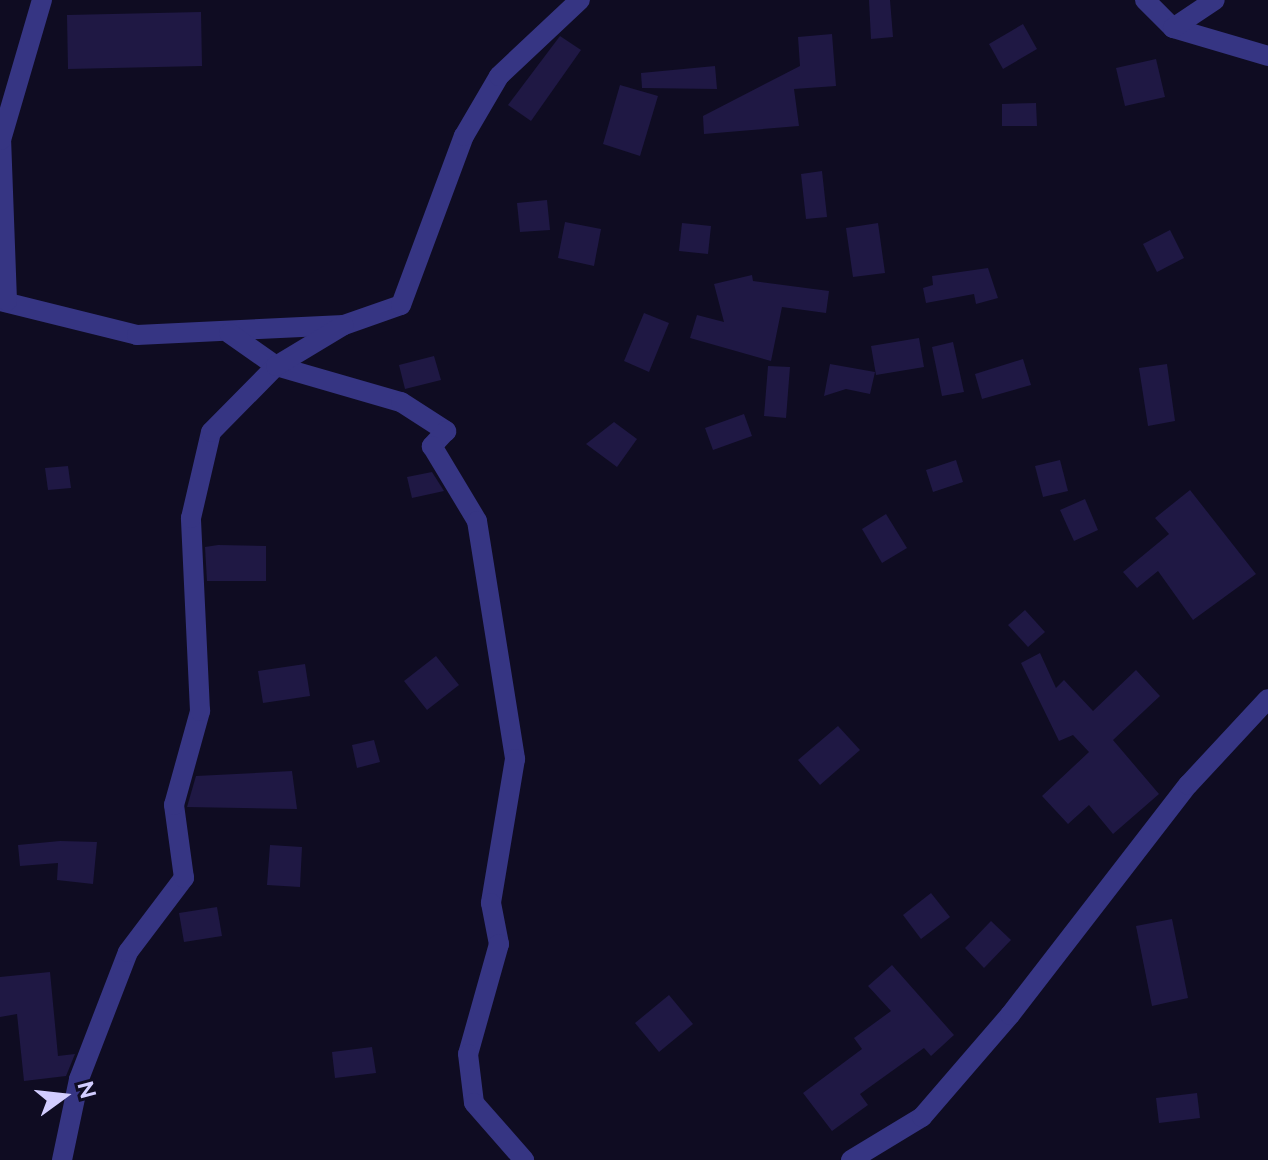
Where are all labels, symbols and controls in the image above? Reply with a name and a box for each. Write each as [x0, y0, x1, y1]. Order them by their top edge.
north arrow [24, 1056, 104, 1136]
text: N [72, 1078, 102, 1101]

